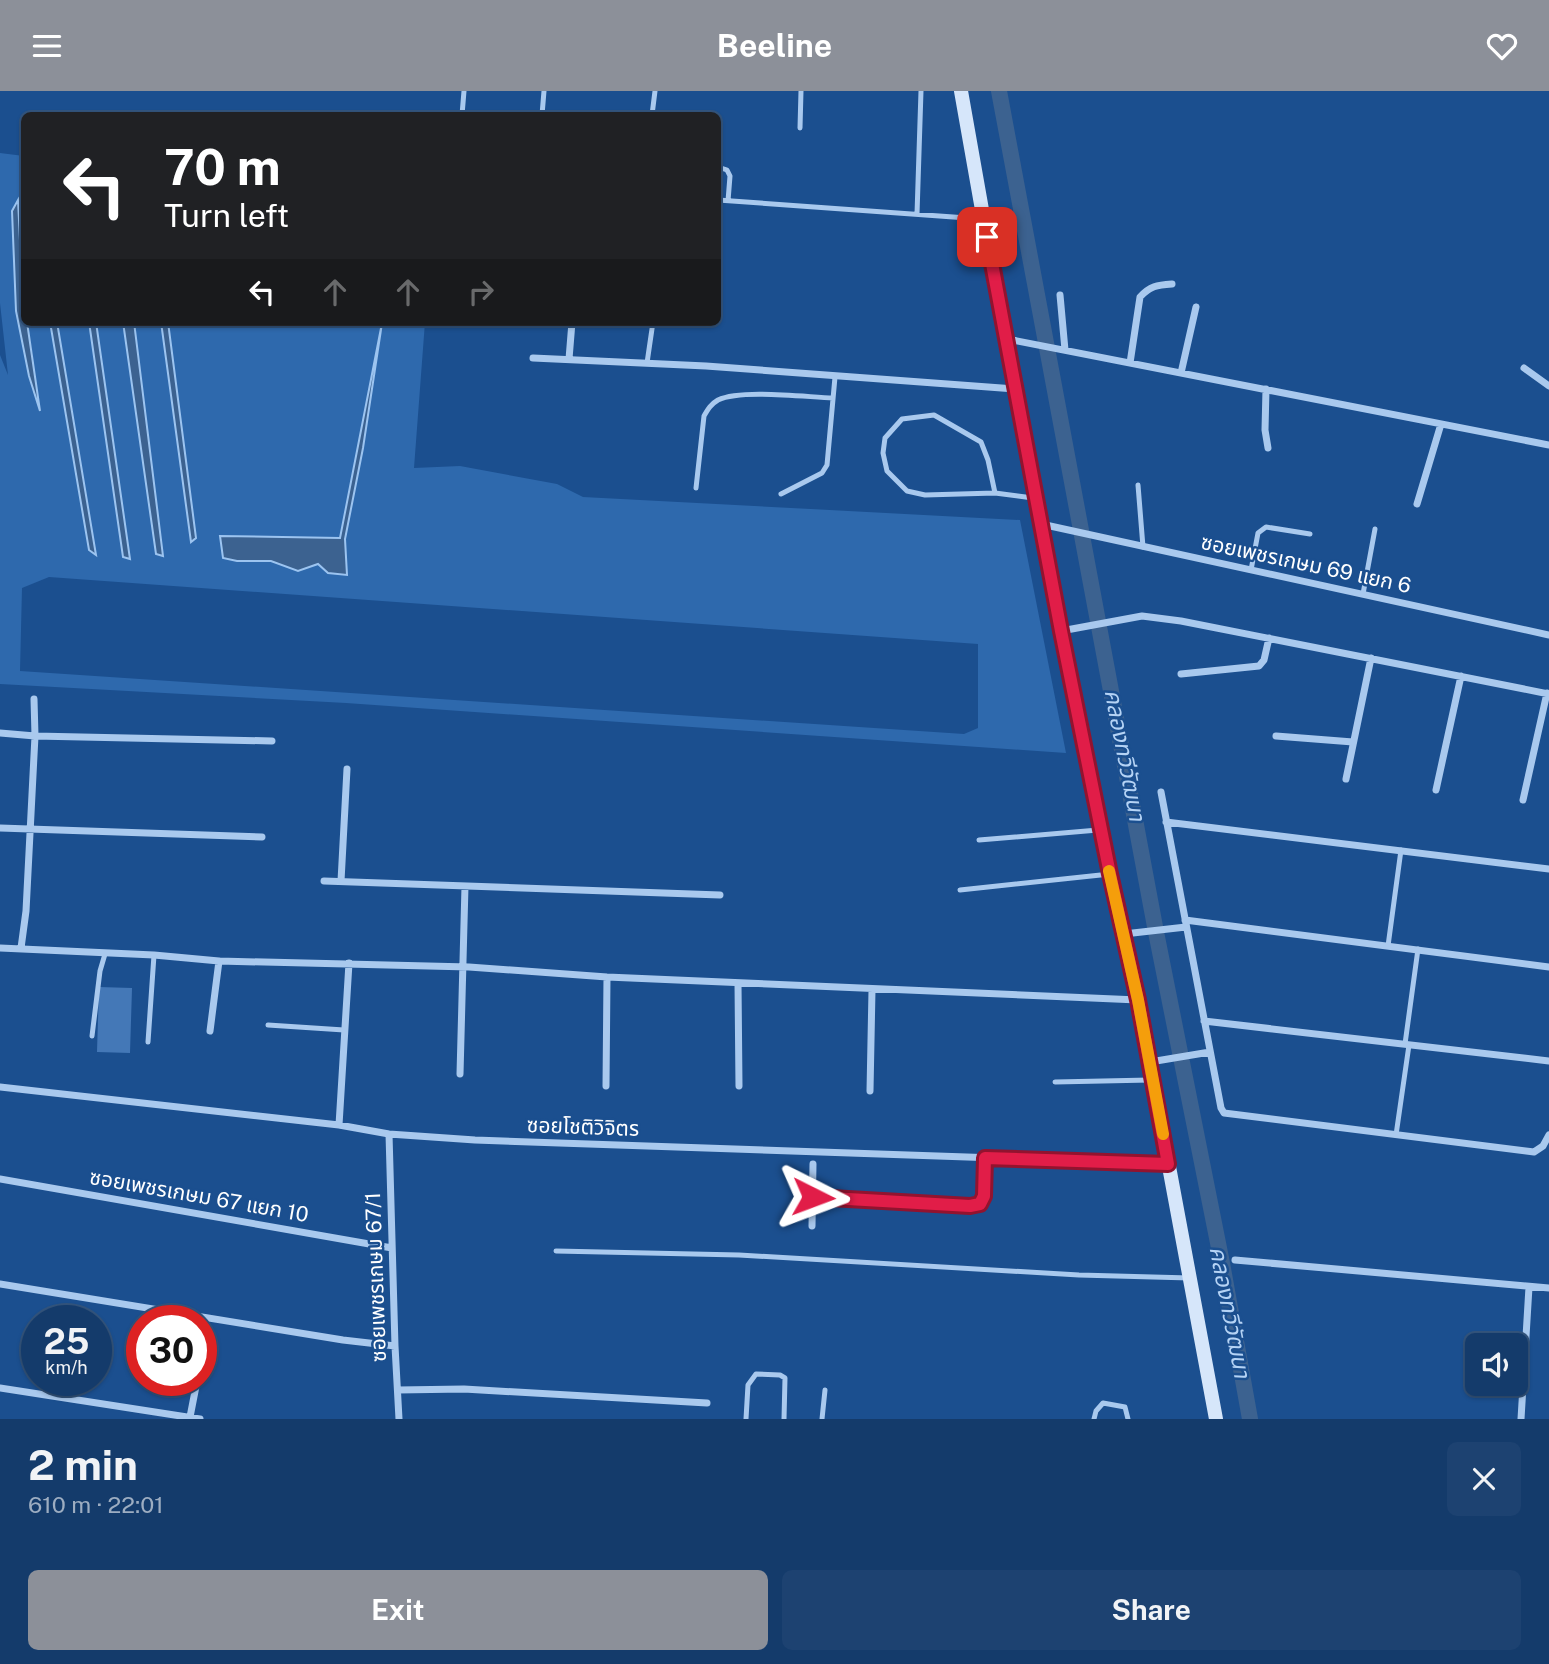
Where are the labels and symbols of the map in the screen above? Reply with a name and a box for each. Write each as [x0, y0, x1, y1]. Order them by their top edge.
pin [957, 207, 1017, 267]
street label: ซอยเพชรเกษม 69 แยก 6 [1199, 529, 1414, 598]
water label: คลองทวีวัฒนา [1099, 687, 1152, 825]
street label: ซอยโชติวิจิตร [526, 1112, 640, 1141]
position arrow [776, 1160, 850, 1234]
street label: ซอยเพชรเกษม 67 แยก 10 [88, 1164, 311, 1227]
street label: ซอยเพชรเกษม 67/1 [360, 1192, 391, 1362]
water label: คลองทวีวัฒนา [1204, 1244, 1257, 1382]
speed limit sign: 30 [126, 1305, 217, 1396]

